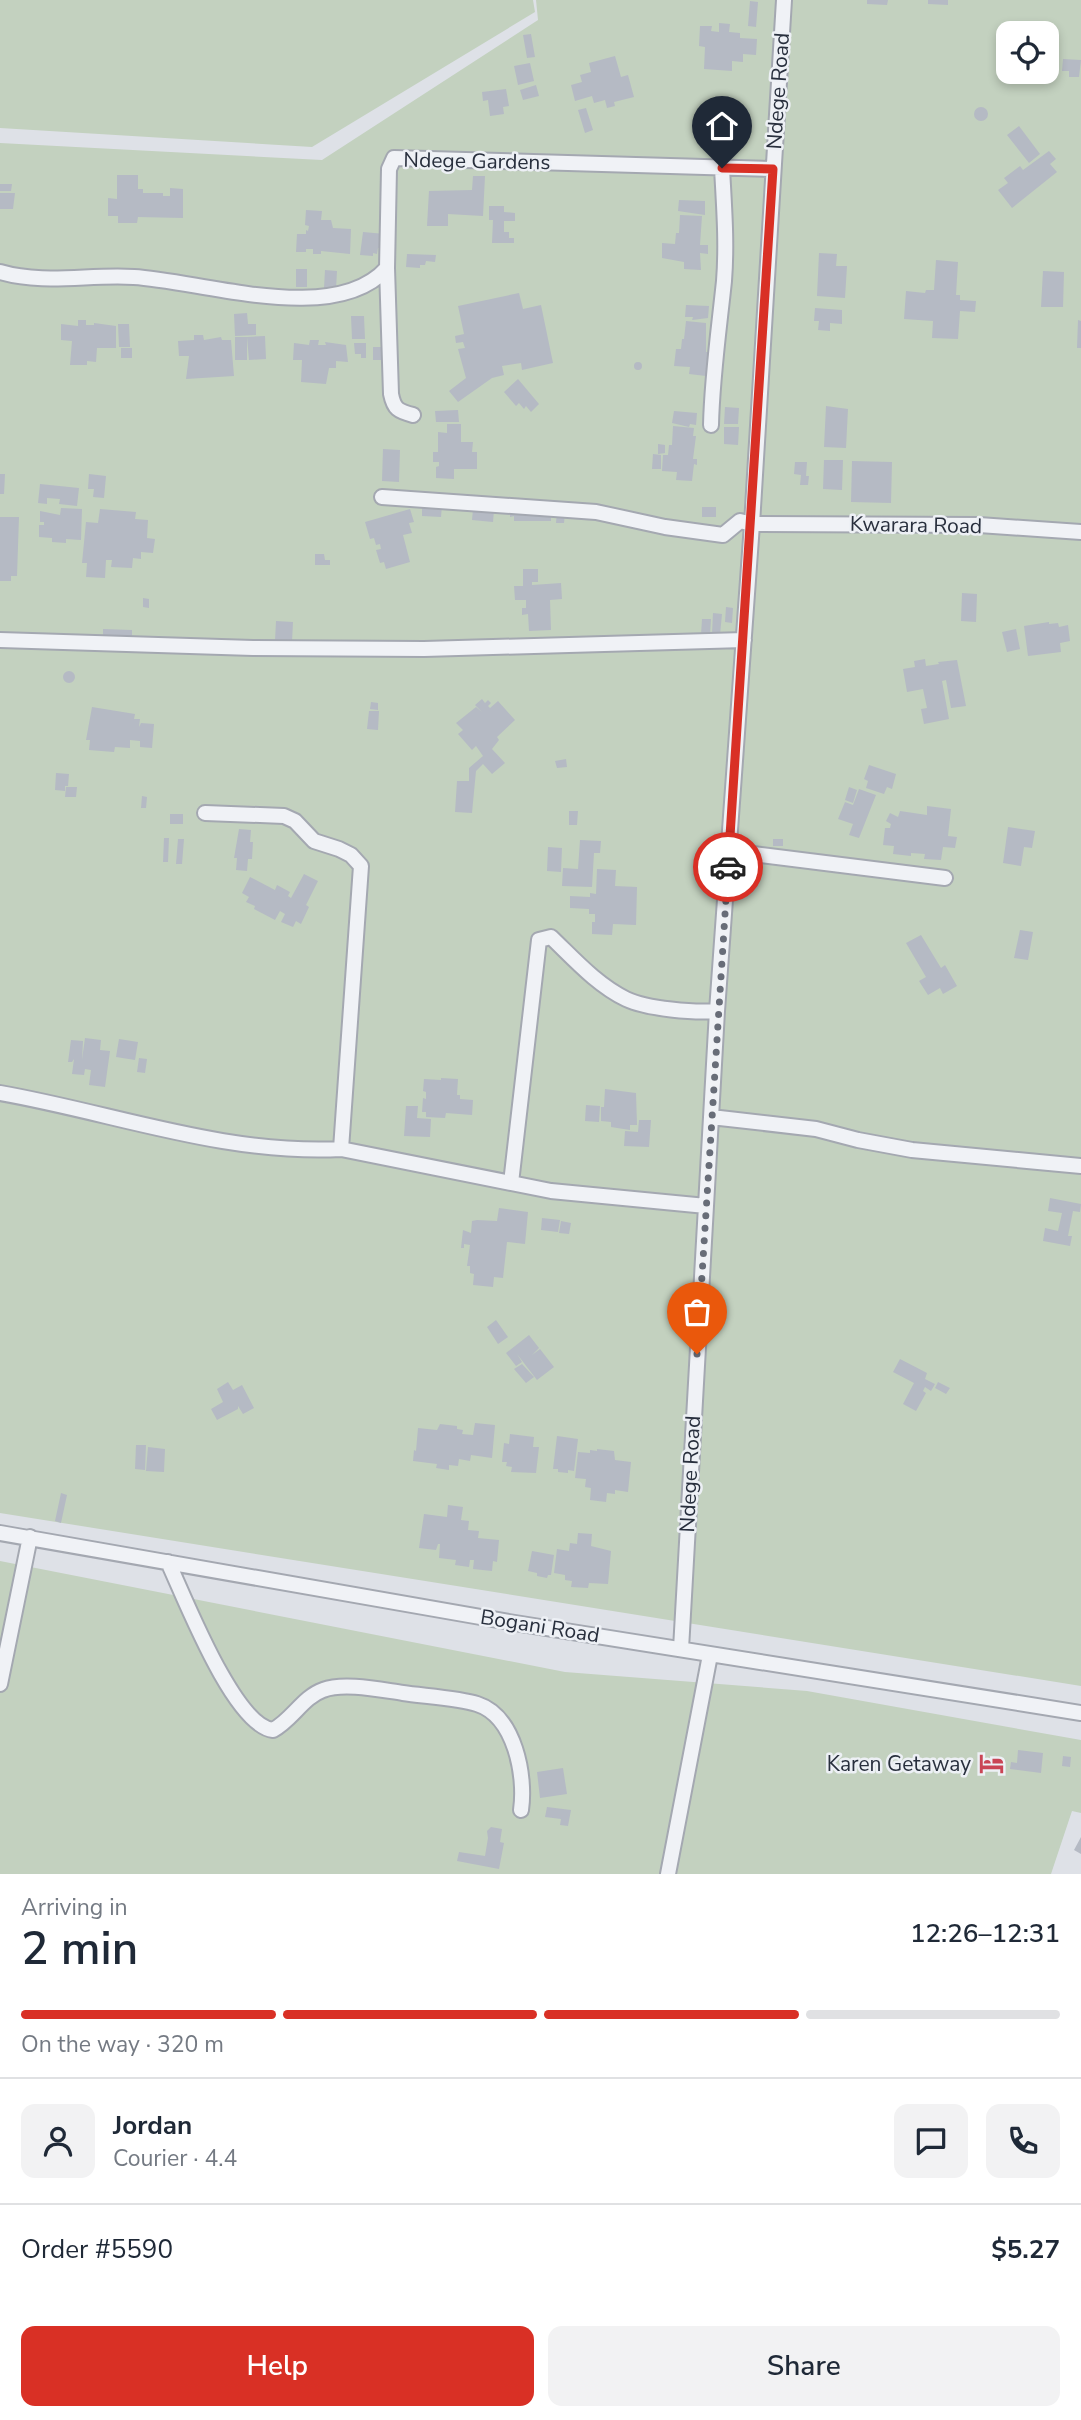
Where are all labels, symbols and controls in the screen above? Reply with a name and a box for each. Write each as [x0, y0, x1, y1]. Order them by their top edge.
map controls [996, 21, 1059, 84]
button: locate [996, 21, 1059, 84]
street label: Ndege Road [760, 32, 796, 150]
pin [692, 96, 752, 168]
icon: home [703, 107, 741, 145]
street label: Ndege Gardens [403, 146, 551, 176]
street label: Kwarara Road [850, 510, 982, 540]
courier [693, 832, 763, 902]
icon: car [709, 848, 747, 886]
pin [667, 1282, 727, 1354]
icon: bag [678, 1293, 716, 1331]
street label: Ndege Road [673, 1415, 707, 1533]
street label: Bogani Road [478, 1603, 602, 1649]
place label: Karen Getaway [827, 1750, 971, 1778]
hotel icon: Karen Getaway [977, 1750, 1005, 1778]
text: Arriving in [21, 1892, 128, 1923]
text: 12:26–12:31 [910, 1916, 1060, 1951]
text: 2 min [21, 1917, 138, 1980]
text: On the way · 320 m [21, 2029, 224, 2060]
button: person [21, 2104, 95, 2178]
button: chat [894, 2104, 968, 2178]
button: phone [986, 2104, 1060, 2178]
text: Jordan [113, 2108, 192, 2143]
text: Courier · 4.4 [113, 2143, 237, 2174]
text: Order #5590 [21, 2232, 173, 2267]
text: $5.27 [991, 2232, 1060, 2267]
button: Help [21, 2326, 534, 2406]
button: Share [548, 2326, 1060, 2406]

